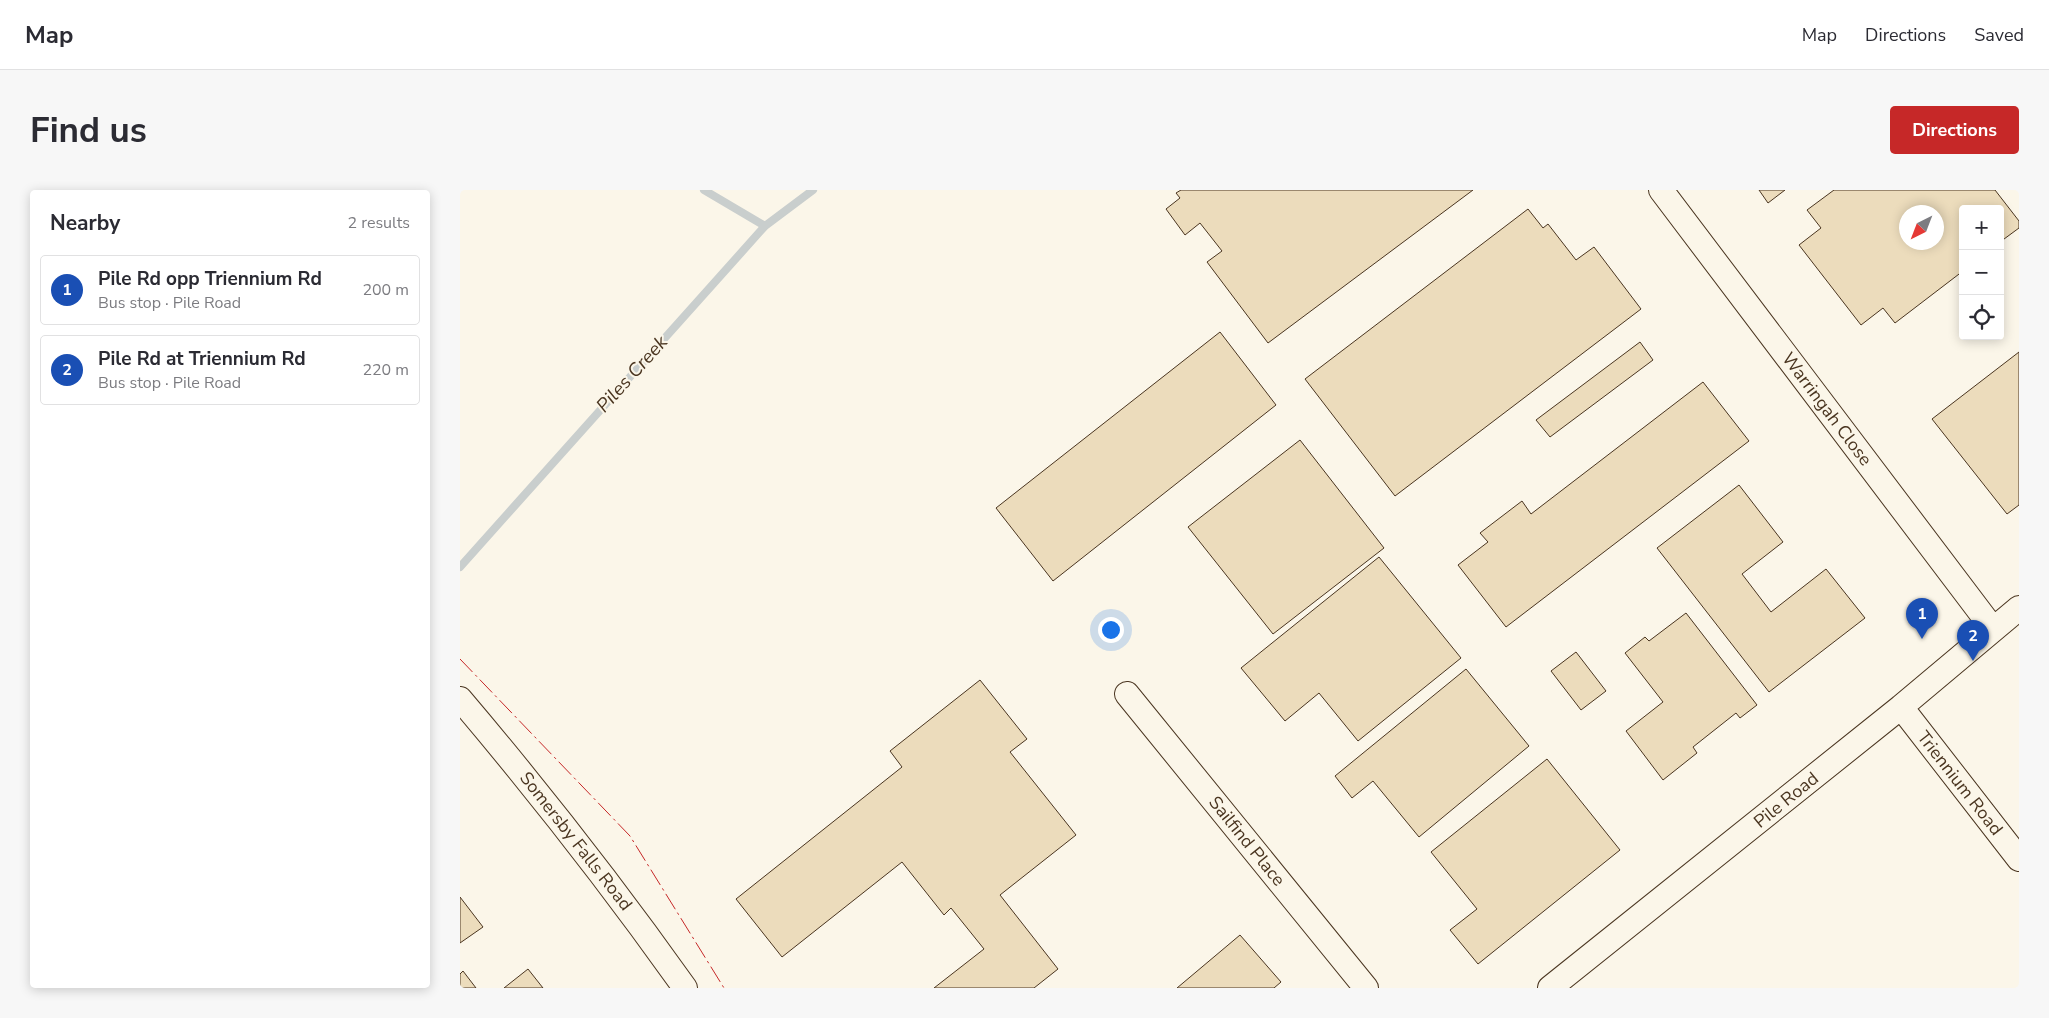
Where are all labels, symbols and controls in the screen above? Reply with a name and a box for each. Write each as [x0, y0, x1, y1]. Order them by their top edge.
text: Map [25, 19, 73, 51]
text: Map [1802, 23, 1837, 47]
text: Directions [1865, 23, 1946, 47]
text: Saved [1974, 23, 2024, 47]
button: Directions [1890, 106, 2019, 154]
text: Find us [30, 107, 147, 154]
north arrow [1899, 205, 1944, 250]
map controls [1959, 205, 2004, 340]
button: + [1959, 205, 2004, 250]
text: Nearby [50, 209, 120, 237]
text: 2 results [348, 212, 410, 234]
button: − [1959, 250, 2004, 295]
text: Pile Rd opp Triennium Rd [98, 266, 322, 292]
text: 1 [62, 279, 72, 301]
text: 200 m [362, 279, 409, 301]
text: Bus stop · Pile Road [98, 292, 241, 314]
button: locate [1959, 295, 2004, 340]
water label: Piles Creek [590, 330, 674, 418]
text: Pile Rd at Triennium Rd [98, 346, 306, 372]
street label: Warringah Close [1776, 347, 1878, 471]
text: 2 [62, 359, 72, 381]
text: 220 m [362, 359, 409, 381]
text: Bus stop · Pile Road [98, 372, 241, 394]
pin: 1 [1906, 598, 1938, 639]
your location [1098, 617, 1124, 643]
pin: 2 [1957, 620, 1989, 661]
street label: Triennium Road [1912, 726, 2008, 840]
street label: Pile Road [1749, 766, 1823, 834]
street label: Somersby Falls Road [514, 767, 638, 915]
street label: Sailfind Place [1203, 791, 1291, 891]

